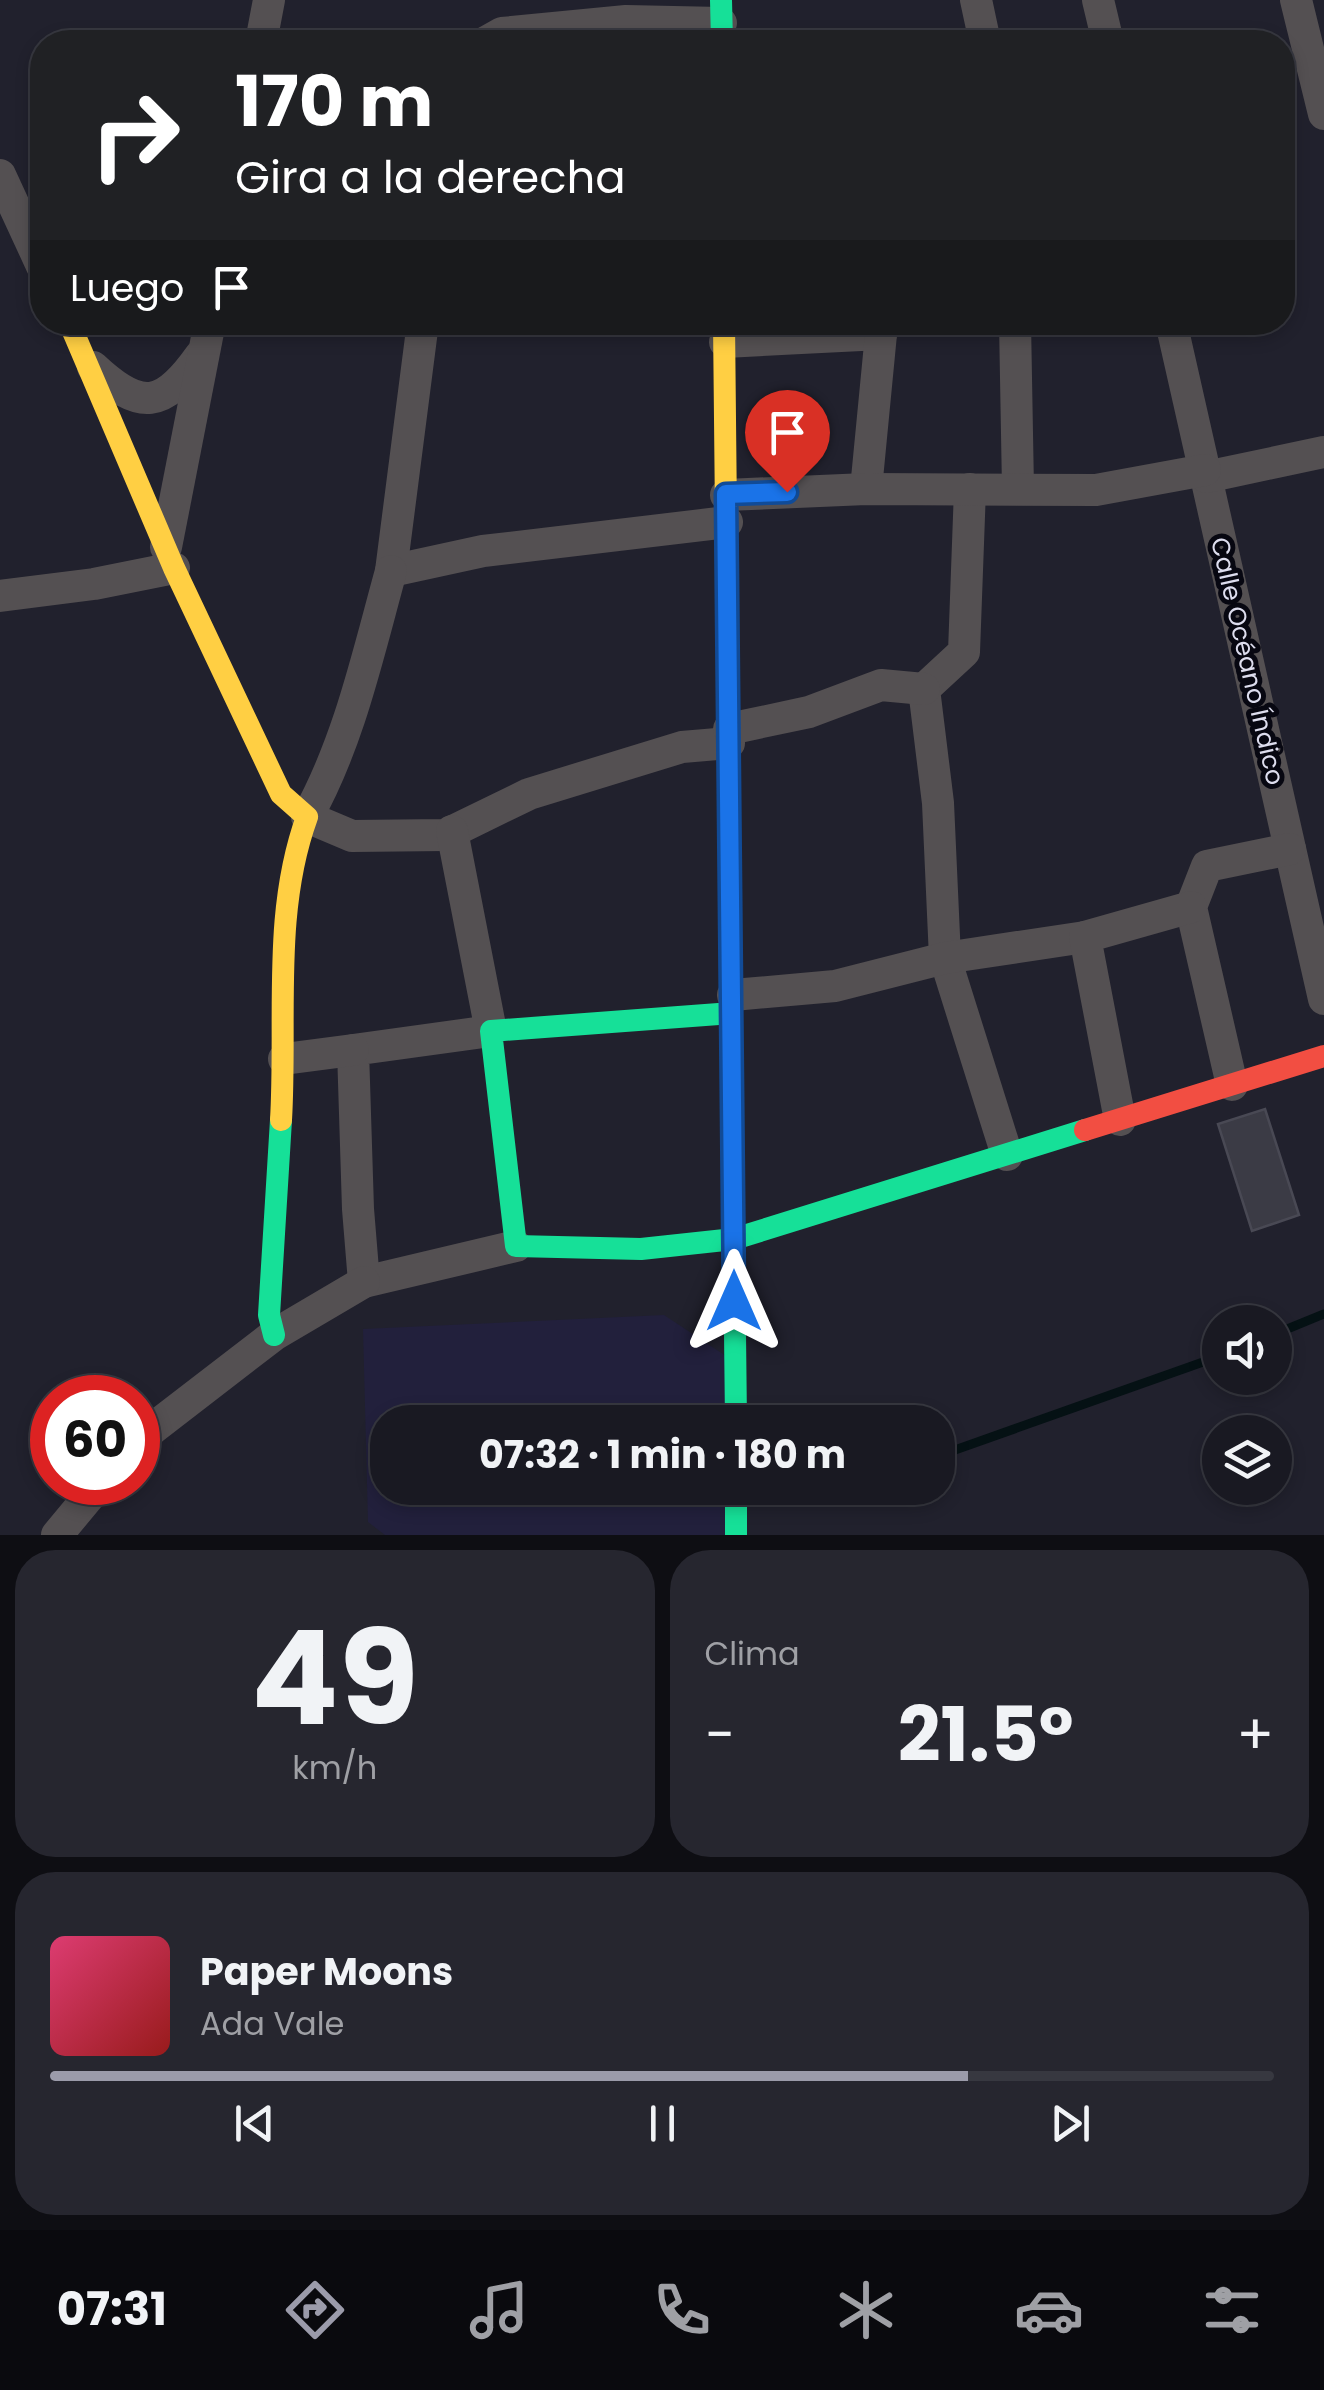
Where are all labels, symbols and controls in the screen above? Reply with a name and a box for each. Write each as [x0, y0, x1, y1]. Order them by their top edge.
text: 170 m [235, 52, 433, 151]
icon: right [70, 70, 200, 200]
text: Gira a la derecha [235, 146, 626, 209]
icon: arrive [204, 260, 259, 315]
text: Luego [70, 261, 184, 314]
pin [745, 390, 830, 493]
icon: arrive [760, 405, 815, 460]
street label: Calle Océano Índico [1202, 534, 1293, 788]
position arrow [682, 1249, 786, 1353]
map controls [1202, 1305, 1292, 1505]
button: sound [1202, 1305, 1292, 1395]
speed limit sign: 60 [30, 1375, 160, 1505]
button: layers [1202, 1415, 1292, 1505]
text: 07:32 · 1 min · 180 m [479, 1428, 846, 1481]
text: 49 [251, 1587, 419, 1770]
text: Clima [705, 1631, 800, 1676]
text: 21.5° [898, 1682, 1073, 1787]
text: − [705, 1696, 735, 1773]
text: + [1236, 1696, 1274, 1773]
text: km/h [292, 1745, 377, 1790]
text: Paper Moons [200, 1945, 453, 1998]
text: Ada Vale [200, 2001, 344, 2046]
icon: previous [227, 2096, 282, 2151]
icon: pause [635, 2096, 690, 2151]
icon: next [1043, 2096, 1098, 2151]
icon: directions [280, 2275, 350, 2345]
icon: music [464, 2275, 534, 2345]
icon: phone [647, 2275, 717, 2345]
icon: climate [831, 2275, 901, 2345]
icon: car [1014, 2275, 1084, 2345]
icon: filters [1197, 2275, 1267, 2345]
text: 07:31 [57, 2278, 167, 2341]

